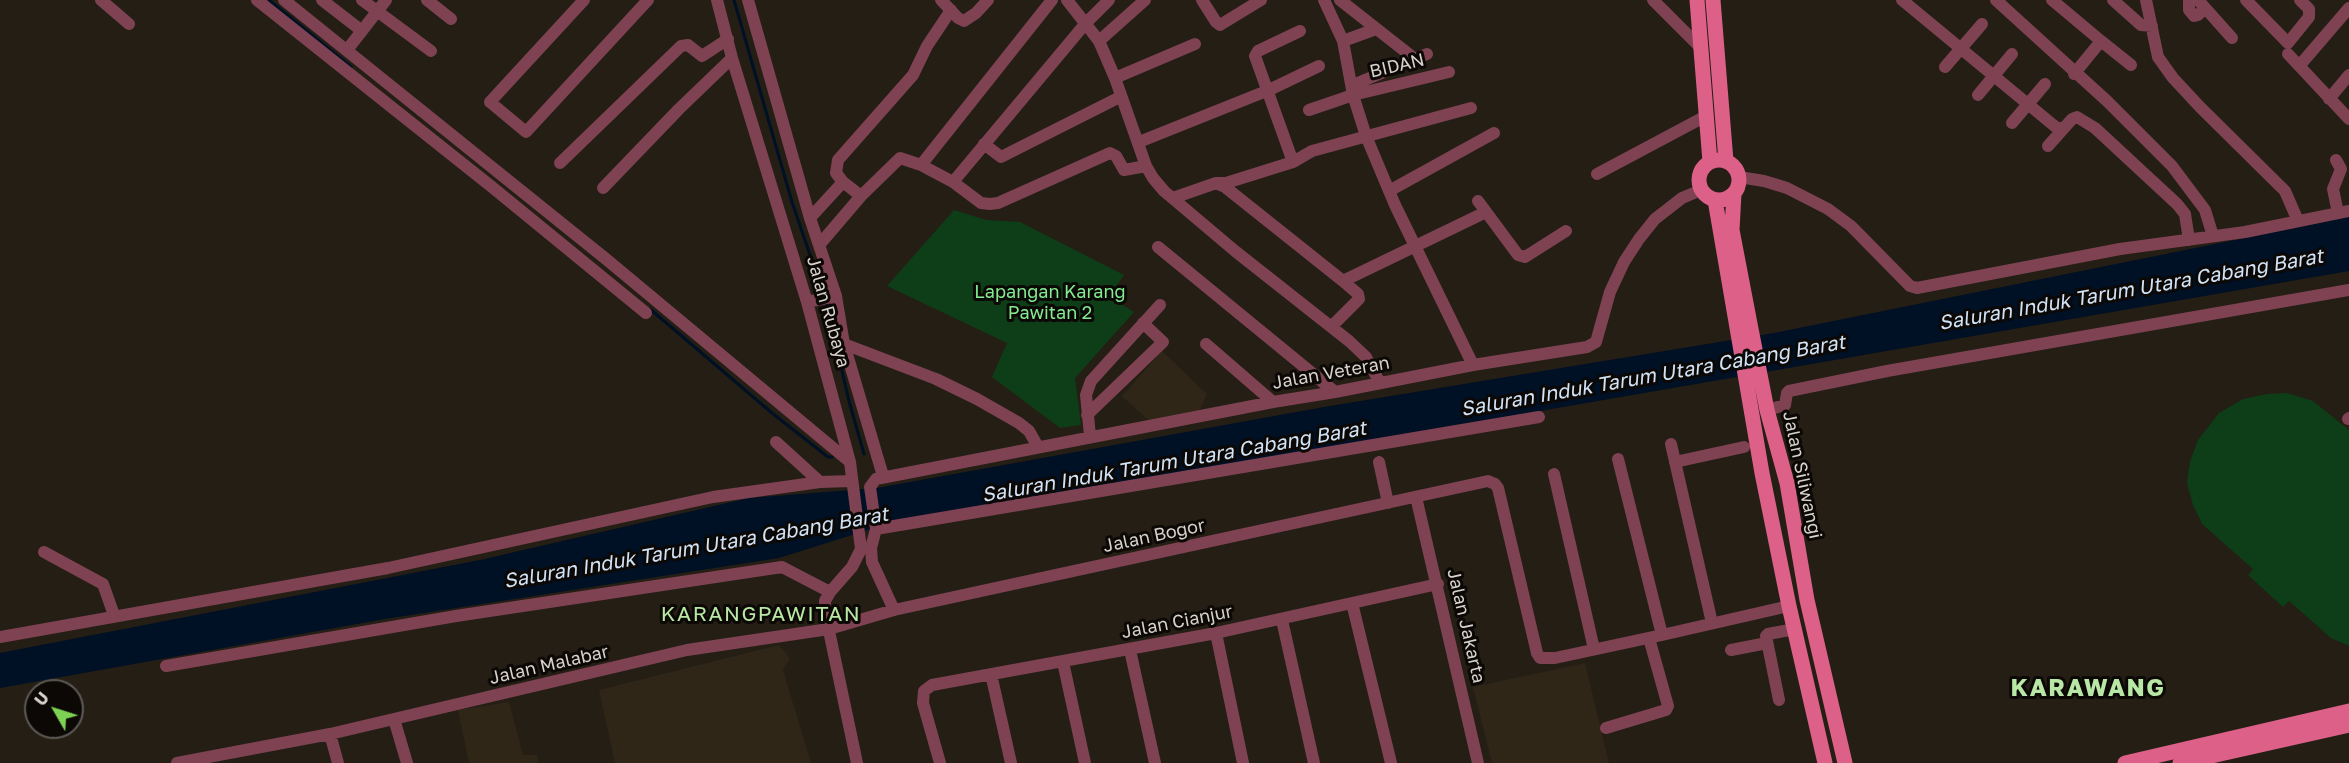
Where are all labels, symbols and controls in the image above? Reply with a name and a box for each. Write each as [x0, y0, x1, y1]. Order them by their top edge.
street label: BIDAN [1367, 49, 1427, 83]
water label: Saluran Induk Tarum Utara Cabang Barat [1937, 244, 2325, 336]
street label: Jalan Rubaya [802, 254, 854, 370]
park label: Lapangan Karang Pawitan 2 [974, 281, 1126, 324]
water label: Saluran Induk Tarum Utara Cabang Barat [1459, 330, 1847, 422]
street label: Jalan Veteran [1271, 352, 1391, 394]
street label: Jalan Siliwangi [1778, 409, 1826, 541]
water label: Saluran Induk Tarum Utara Cabang Barat [980, 416, 1368, 508]
water label: Saluran Induk Tarum Utara Cabang Barat [502, 502, 890, 594]
street label: Jalan Bogor [1101, 515, 1207, 557]
street label: Jalan Jakarta [1442, 567, 1490, 685]
district label: KARANGPAWITAN [661, 601, 861, 627]
street label: Jalan Cianjur [1120, 601, 1234, 643]
street label: Jalan Malabar [487, 641, 611, 689]
district label: KARAWANG [2011, 674, 2165, 702]
north arrow [24, 679, 84, 739]
text: U [30, 688, 53, 710]

